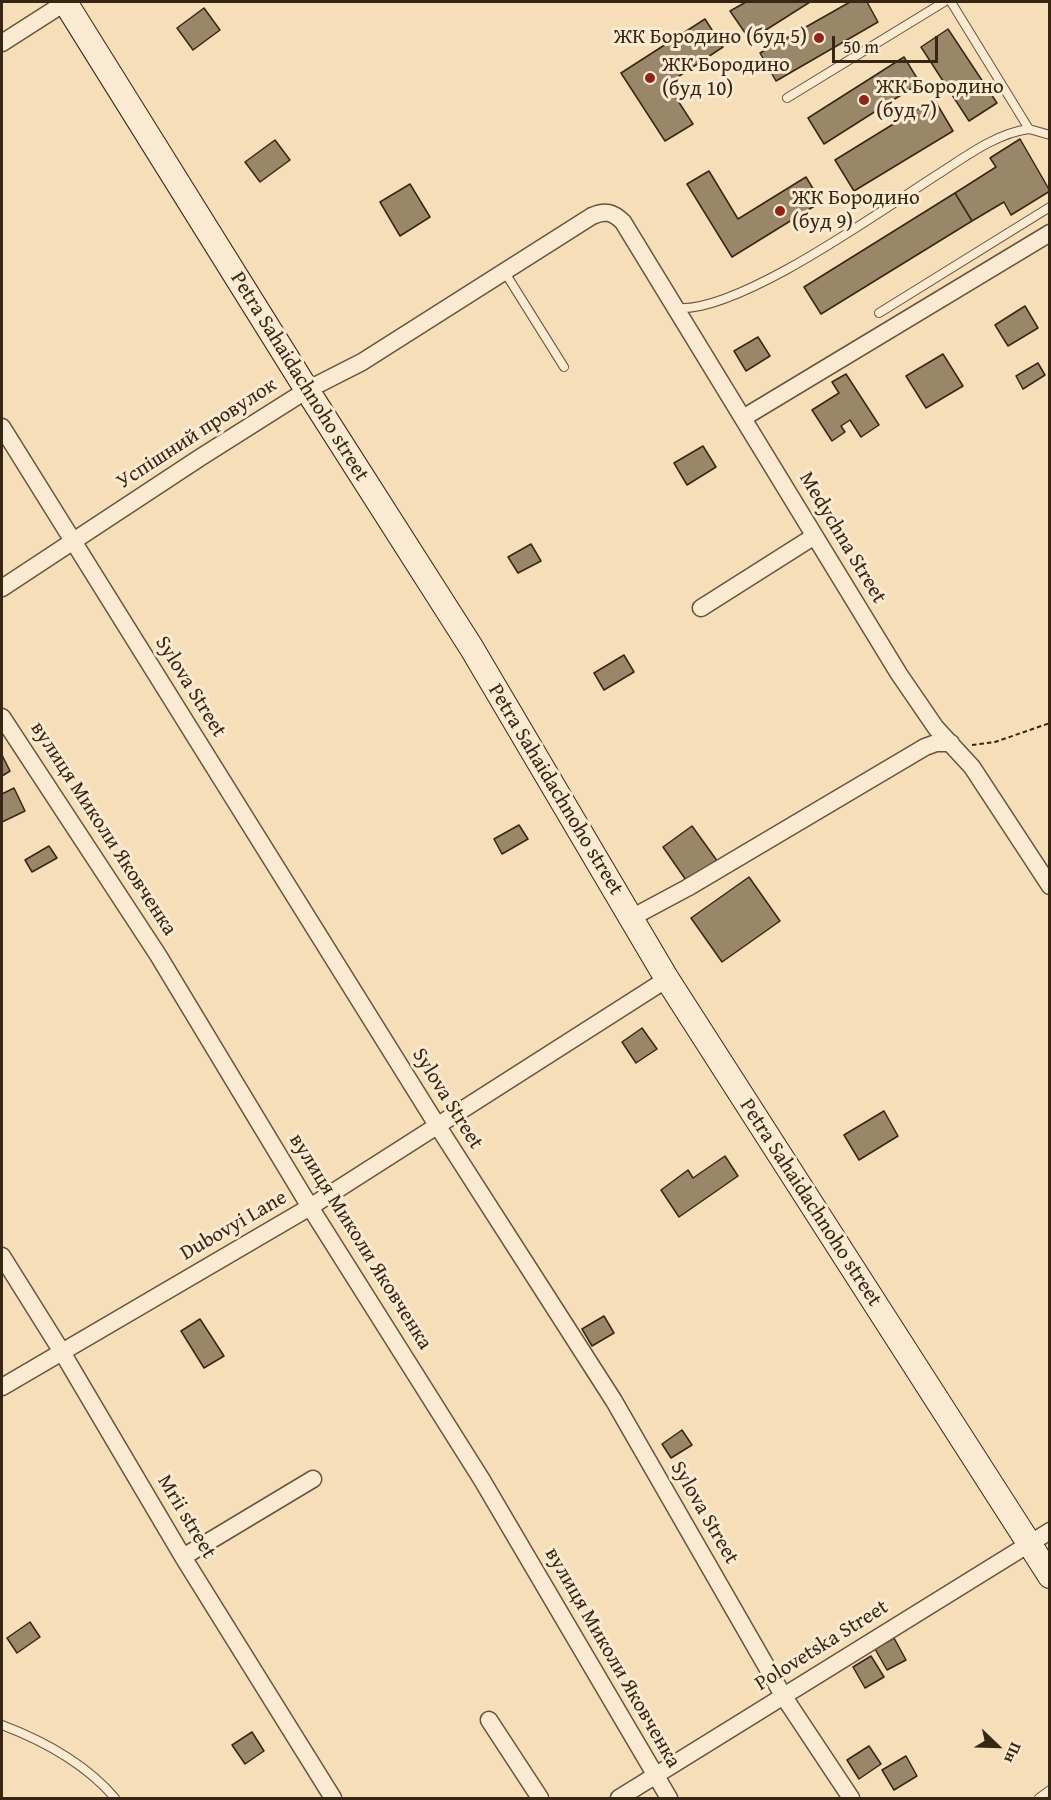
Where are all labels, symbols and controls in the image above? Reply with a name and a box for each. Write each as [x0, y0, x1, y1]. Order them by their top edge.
scale bar [835, 24, 942, 62]
place label: ЖК Бородино (буд 5) [614, 25, 807, 51]
marker: ЖК Бородино (буд 5) [812, 31, 826, 45]
text: 50 m [843, 33, 879, 60]
place label: ЖК Бородино (буд 10) [662, 53, 790, 103]
marker: ЖК Бородино (буд 10) [643, 71, 657, 85]
place label: ЖК Бородино (буд 7) [876, 75, 1004, 125]
marker: ЖК Бородино (буд 7) [857, 93, 871, 107]
place label: ЖК Бородино (буд 9) [792, 186, 920, 236]
marker: ЖК Бородино (буд 9) [773, 204, 787, 218]
street label: Petra Sahaidachnoho street [224, 268, 374, 486]
street label: Успішний провулок [112, 373, 282, 495]
street label: Medychna Street [793, 468, 891, 608]
street label: Sylova Street [149, 632, 231, 742]
street label: Petra Sahaidachnoho street [482, 680, 628, 900]
street label: вулиця Миколи Яковченка [24, 717, 182, 941]
street label: Sylova Street [406, 1044, 488, 1154]
street label: Petra Sahaidachnoho street [734, 1095, 886, 1311]
street label: вулиця Миколи Яковченка [283, 1129, 437, 1355]
street label: Dubovyi Lane [176, 1185, 292, 1267]
street label: Sylova Street [664, 1457, 744, 1569]
street label: Mrii street [151, 1470, 221, 1564]
street label: вулиця Миколи Яковченка [539, 1543, 685, 1773]
street label: Polovetska Street [751, 1595, 893, 1697]
north arrow [967, 1716, 1027, 1776]
text: Пн [999, 1739, 1029, 1767]

